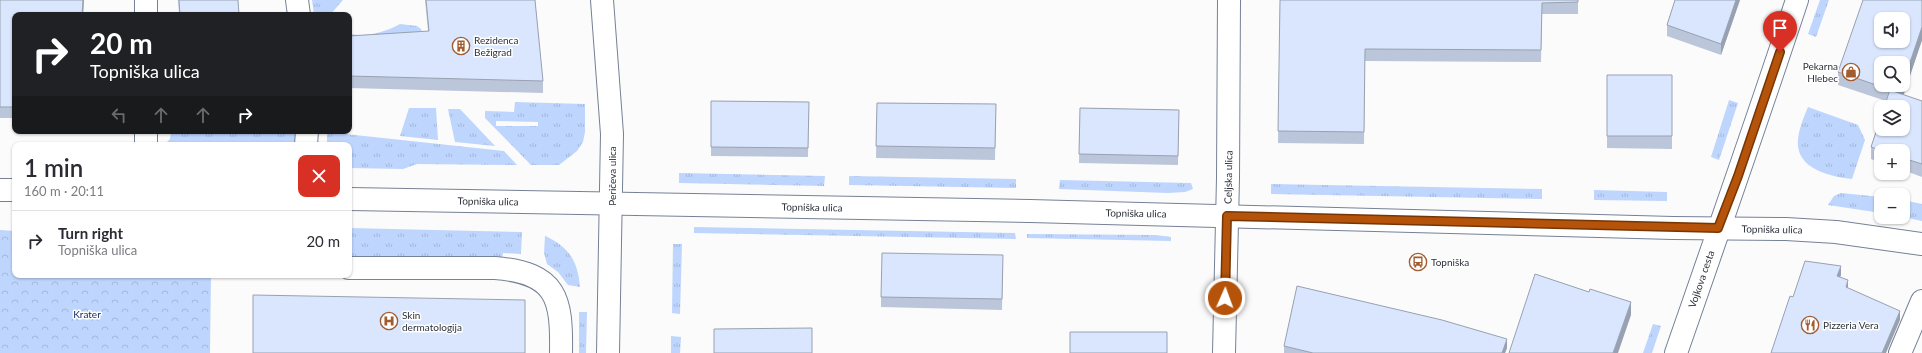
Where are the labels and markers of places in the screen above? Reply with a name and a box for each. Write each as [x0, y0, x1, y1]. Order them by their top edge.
pin [1763, 11, 1797, 52]
place label: Rezidenca Bežigrad [474, 34, 518, 58]
building icon: Rezidenca Bežigrad [451, 36, 471, 56]
place label: Pekarna Hlebec [1803, 60, 1838, 84]
shop icon: Pekarna Hlebec [1841, 62, 1861, 82]
bus stop icon: Topniška [1408, 252, 1428, 272]
place label: Topniška [1431, 256, 1469, 268]
place label: Skin dermatologija [402, 309, 462, 333]
hospital icon: Skin dermatologija [379, 311, 399, 331]
restaurant icon: Pizzeria Vera [1800, 315, 1820, 335]
place label: Pizzeria Vera [1823, 319, 1879, 331]

